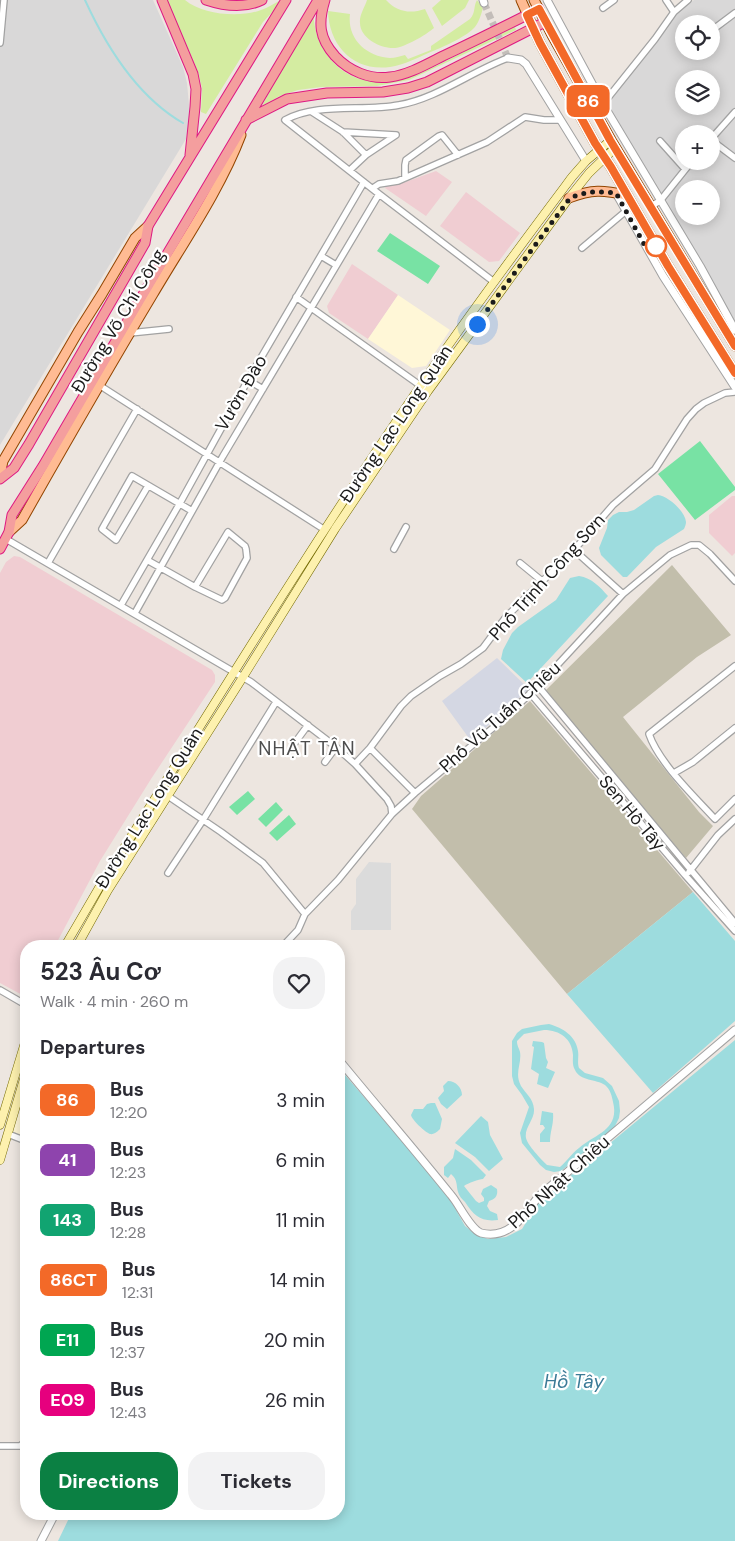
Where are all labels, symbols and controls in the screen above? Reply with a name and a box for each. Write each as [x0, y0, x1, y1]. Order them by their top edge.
map controls [675, 15, 720, 225]
button: locate [675, 15, 720, 60]
button: layers [675, 70, 720, 115]
line badge: 86 [566, 85, 610, 117]
text: 86 [577, 89, 599, 113]
button: + [675, 125, 720, 170]
button: − [675, 180, 720, 225]
unlabelled marker [645, 235, 667, 257]
street label: Đường Võ Chí Công [65, 244, 171, 398]
your location [465, 312, 490, 337]
street label: Đường Lạc Long Quân [334, 340, 458, 508]
street label: Vườn Đào [210, 351, 272, 435]
street label: Phố Trịnh Công Sơn [484, 508, 610, 646]
street label: Phố Vũ Tuấn Chiêu [434, 656, 566, 778]
street label: Đường Lạc Long Quân [90, 723, 208, 893]
district label: NHẬT TÂN [258, 736, 356, 761]
street label: Sen Hồ Tây [593, 770, 671, 856]
text: 523 Âu Cơ [40, 956, 161, 987]
button: heart [273, 957, 325, 1009]
text: Walk · 4 min · 260 m [40, 991, 188, 1012]
text: Departures [40, 1035, 145, 1060]
text: Bus [110, 1077, 144, 1102]
text: 86 [56, 1088, 79, 1112]
text: 3 min [276, 1088, 325, 1113]
text: 12:20 [110, 1102, 147, 1123]
street label: Phố Nhật Chiêu [503, 1130, 615, 1234]
text: Bus [110, 1137, 144, 1162]
text: 41 [58, 1148, 77, 1172]
text: 6 min [276, 1148, 325, 1173]
text: 12:23 [110, 1162, 146, 1183]
text: Bus [110, 1197, 144, 1222]
text: 143 [53, 1208, 82, 1232]
text: 11 min [276, 1208, 325, 1233]
text: 12:28 [110, 1222, 146, 1243]
text: Bus [122, 1257, 156, 1282]
text: 86CT [50, 1268, 97, 1292]
text: 14 min [270, 1268, 325, 1293]
text: 12:31 [122, 1282, 153, 1303]
text: Bus [110, 1317, 144, 1342]
text: E11 [56, 1328, 79, 1352]
text: 20 min [264, 1328, 325, 1353]
text: 12:37 [110, 1342, 145, 1363]
water label: Hồ Tây [544, 1369, 605, 1394]
text: Bus [110, 1377, 144, 1402]
text: E09 [50, 1388, 85, 1412]
text: 26 min [265, 1388, 325, 1413]
text: 12:43 [110, 1402, 147, 1423]
button: Directions [40, 1452, 178, 1510]
button: Tickets [188, 1452, 325, 1510]

